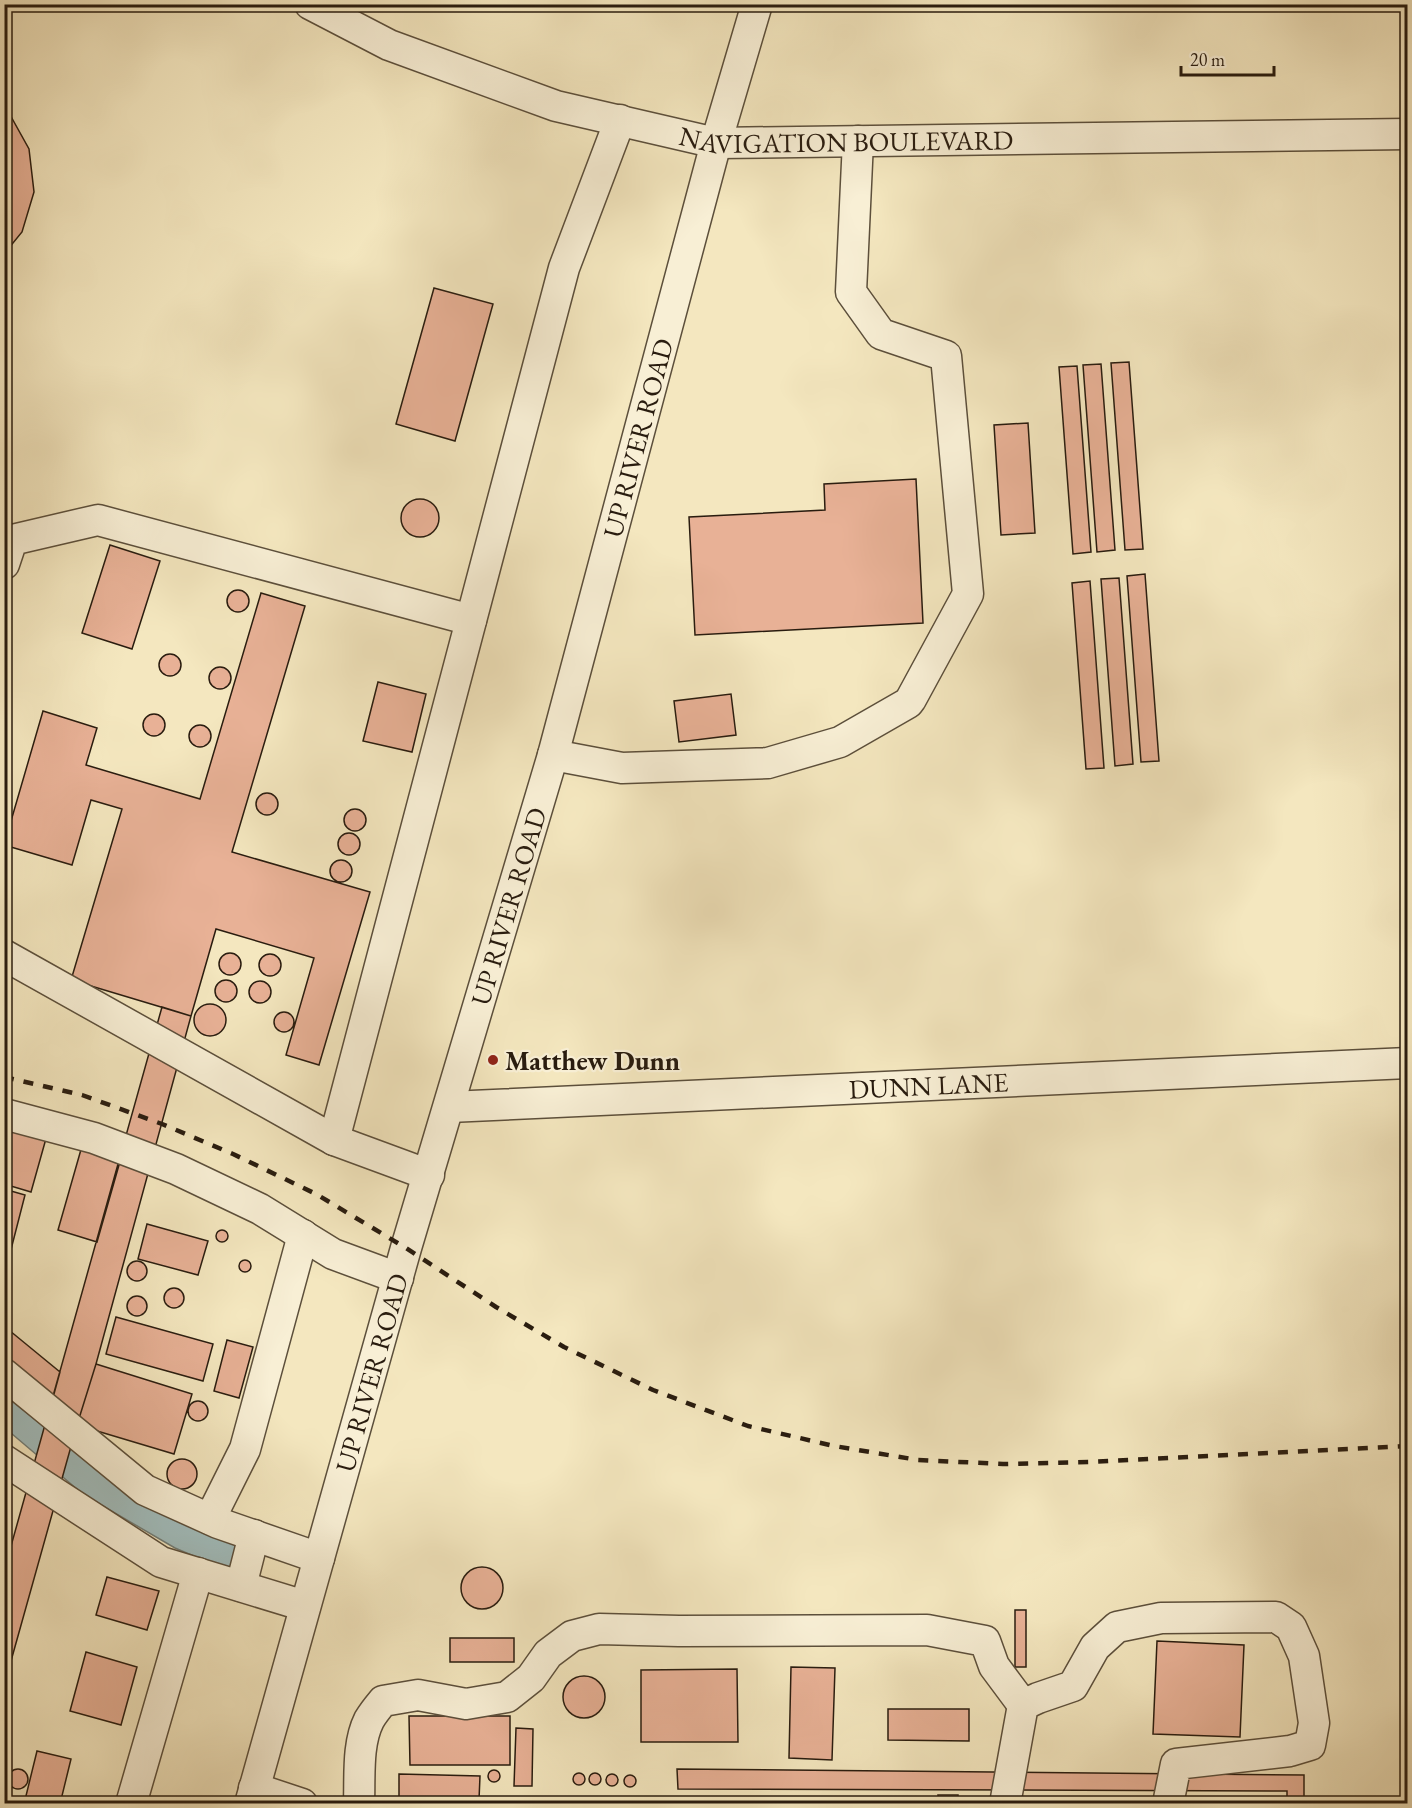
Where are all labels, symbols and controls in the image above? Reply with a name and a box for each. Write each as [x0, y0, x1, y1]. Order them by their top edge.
scale bar [1181, 39, 1274, 77]
text: 20 m [1190, 48, 1225, 71]
street label: NAVIGATION BOULEVARD [676, 118, 1013, 161]
street label: UP RIVER ROAD [594, 334, 681, 541]
street label: UP RIVER ROAD [462, 803, 554, 1010]
place label: Matthew Dunn [505, 1043, 680, 1078]
marker: Matthew Dunn [486, 1053, 500, 1067]
street label: DUNN LANE [848, 1064, 1009, 1106]
street label: UP RIVER ROAD [327, 1269, 416, 1476]

